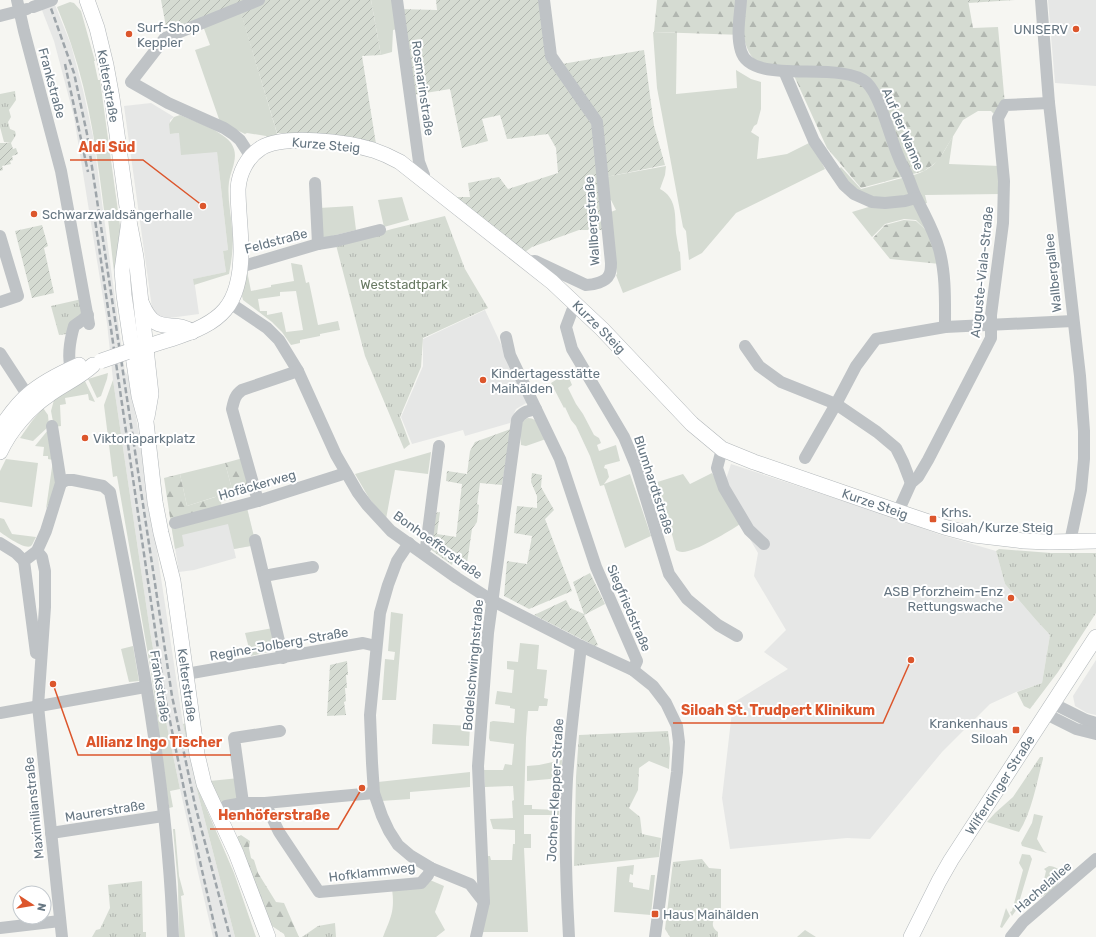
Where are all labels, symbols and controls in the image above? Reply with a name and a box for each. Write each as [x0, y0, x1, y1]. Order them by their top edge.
place label: Surf-Shop Keppler [137, 20, 200, 50]
place label: UNISERV [1014, 22, 1068, 37]
marker: UNISERV [1071, 24, 1081, 34]
marker: Surf-Shop Keppler [124, 29, 134, 39]
street label: Rosmarinstraße [409, 39, 437, 137]
street label: Frankstraße [35, 46, 69, 120]
street label: Kelterstraße [94, 48, 122, 124]
street label: Auf der Wanne [879, 86, 927, 172]
callout: Aldi Süd [70, 134, 143, 160]
street label: Kurze Steig [291, 135, 361, 156]
text: Aldi Süd [79, 139, 136, 156]
street label: Wallbergstraße [581, 176, 604, 266]
street label: Auguste-Viala-Straße [968, 206, 997, 339]
place label: Schwarzwaldsängerhalle [42, 207, 193, 223]
marker: Schwarzwaldsängerhalle [29, 209, 39, 219]
street label: Feldstraße [243, 225, 309, 257]
street label: Wallbergallee [1041, 233, 1066, 313]
park label: Weststadtpark [360, 277, 448, 292]
street label: Kurze Steig [569, 297, 629, 357]
place label: Kindertagesstätte Maihälden [491, 366, 600, 396]
marker: Kindertagesstätte Maihälden [478, 375, 488, 385]
place label: Viktoriaparkplatz [93, 431, 196, 446]
marker: Viktoriaparkplatz [80, 433, 90, 443]
street label: Blumhardtstraße [631, 434, 677, 536]
street label: Hofäckerweg [217, 467, 298, 504]
street label: Kurze Steig [840, 486, 910, 523]
place label: Krhs. Siloah/Kurze Steig [941, 505, 1053, 536]
street label: Bonhoefferstraße [391, 508, 485, 582]
marker: Krhs. Siloah/Kurze Steig [928, 514, 938, 524]
street label: Siegfriedstraße [603, 562, 654, 654]
place label: ASB Pforzheim-Enz Rettungswache [884, 584, 1003, 615]
marker: ASB Pforzheim-Enz Rettungswache [1006, 593, 1016, 603]
street label: Bodelschwinghstraße [460, 599, 487, 731]
street label: Regine-Jolberg-Straße [208, 624, 350, 665]
street label: Kelterstraße [174, 647, 200, 723]
street label: Frankstraße [147, 649, 173, 723]
callout: Siloah St. Trudpert Klinikum [673, 697, 883, 723]
text: Siloah St. Trudpert Klinikum [681, 702, 875, 719]
place label: Krankenhaus Siloah [929, 716, 1008, 746]
street label: Jochen-Klepper-Straße [544, 718, 566, 862]
marker: Krankenhaus Siloah [1011, 725, 1021, 735]
callout: Allianz Ingo Tischer [78, 729, 231, 755]
street label: Wilferdinger Straße [962, 733, 1039, 838]
text: Allianz Ingo Tischer [86, 734, 223, 751]
street label: Maximilianstraße [21, 756, 47, 860]
street label: Maurerstraße [64, 797, 146, 825]
callout: Henhöferstraße [210, 803, 338, 829]
text: Henhöferstraße [218, 807, 330, 824]
street label: Hachelallee [1012, 858, 1074, 916]
street label: Hofklammweg [328, 859, 416, 886]
north arrow [12, 885, 52, 925]
text: N [34, 902, 48, 912]
place label: Haus Maihälden [663, 907, 759, 922]
marker: Haus Maihälden [650, 909, 660, 919]

